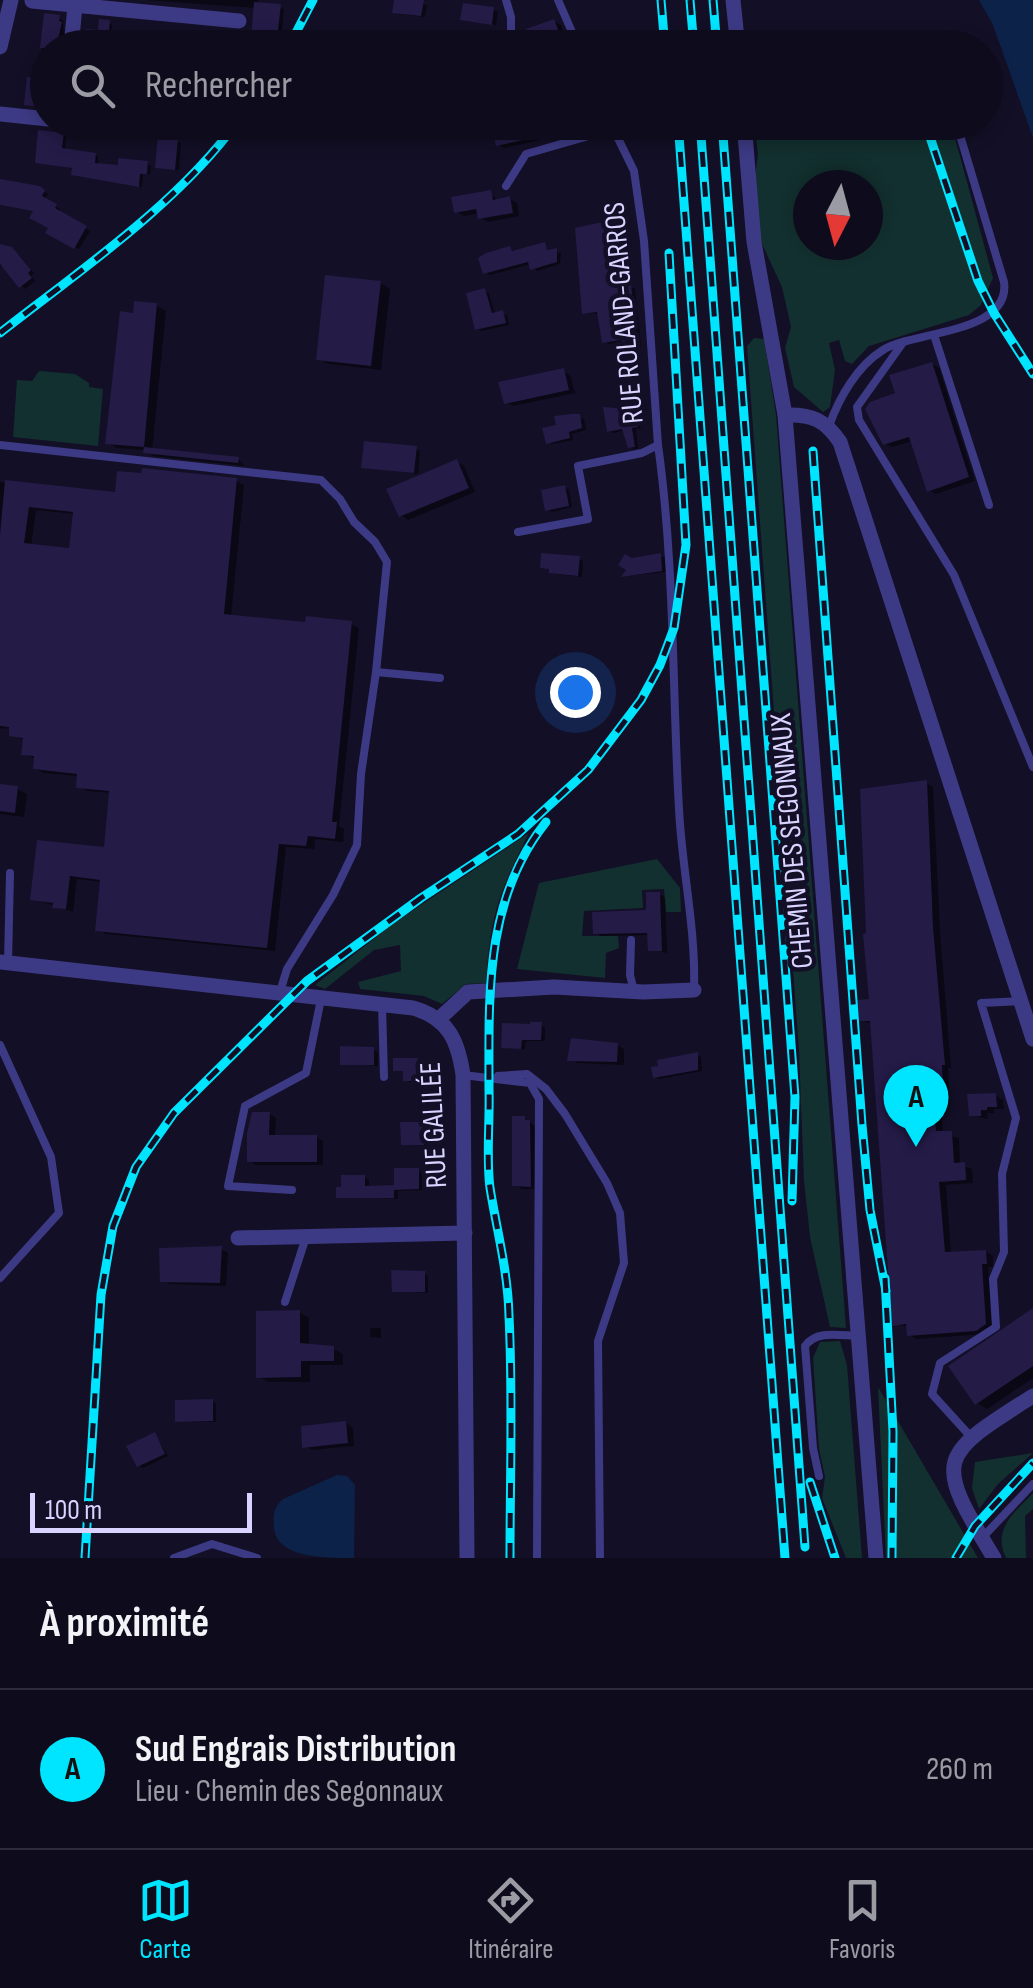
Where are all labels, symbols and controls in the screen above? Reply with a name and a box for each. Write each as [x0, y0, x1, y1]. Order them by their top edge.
search box [30, 30, 1003, 140]
icon: search [65, 58, 120, 113]
text: Rechercher [145, 63, 292, 108]
north arrow [793, 170, 883, 260]
street label: RUE ROLAND-GARROS [596, 201, 652, 425]
your location [550, 667, 601, 718]
street label: CHEMIN DES SEGONNAUX [763, 711, 821, 970]
street label: RUE GALILÉE [413, 1061, 455, 1189]
pin: A [884, 1064, 948, 1147]
scale bar [30, 1488, 252, 1532]
text: 100 m [45, 1494, 102, 1527]
text: À proximité [40, 1598, 209, 1649]
text: Sud Engrais Distribution [135, 1727, 456, 1772]
text: A [65, 1750, 80, 1789]
text: 260 m [926, 1750, 993, 1789]
text: Lieu · Chemin des Segonnaux [135, 1772, 443, 1811]
tab: Carte [138, 1873, 193, 1966]
tab: Itinéraire [468, 1873, 553, 1966]
tab: Favoris [829, 1873, 895, 1966]

